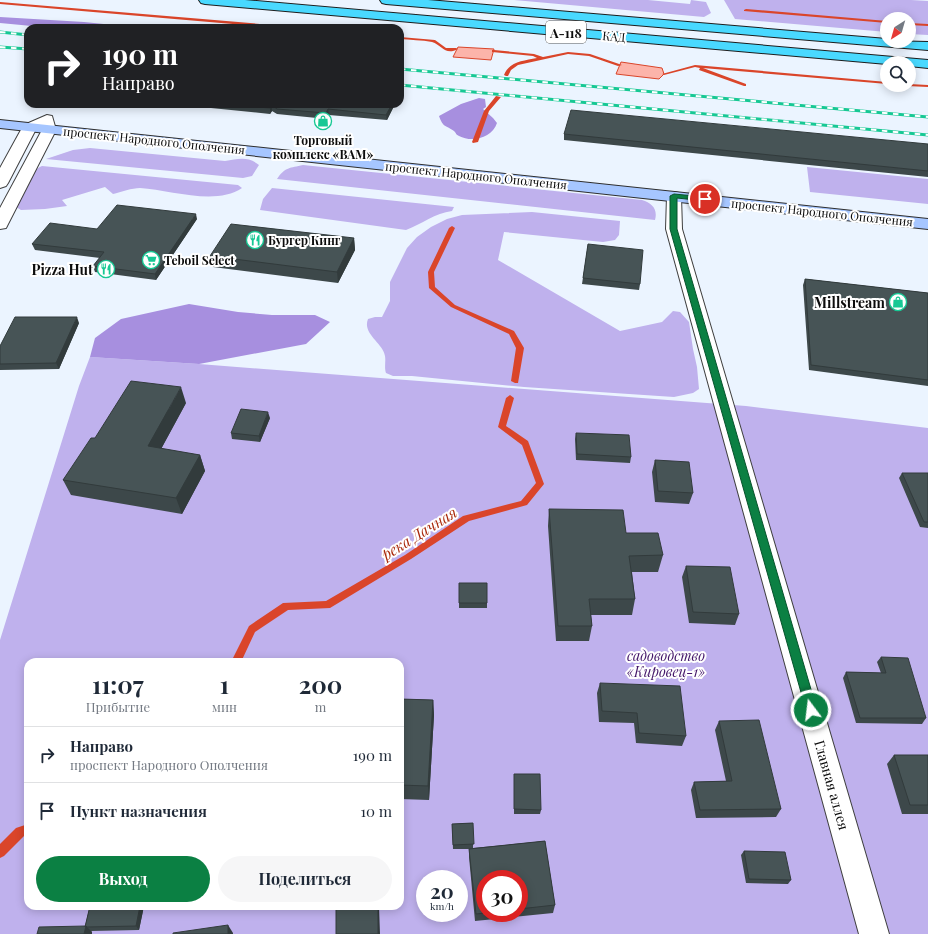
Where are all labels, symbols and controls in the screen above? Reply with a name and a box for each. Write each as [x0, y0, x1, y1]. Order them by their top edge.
north arrow [880, 12, 916, 48]
map controls [880, 12, 916, 92]
road number: А-118 [546, 21, 586, 43]
street label: КАД [602, 27, 627, 45]
text: 190 m [102, 35, 178, 72]
icon: right [36, 40, 88, 92]
button: search [880, 56, 916, 92]
text: Направо [102, 71, 175, 95]
shop icon: Торговый комплекс «ВАМ» [313, 111, 333, 131]
street label: проспект Народного Ополчения [62, 122, 246, 158]
place label: Торговый комплекс «ВАМ» [273, 132, 373, 162]
street label: проспект Народного Ополчения [384, 157, 568, 193]
pin [688, 182, 722, 216]
icon: arrive [694, 188, 716, 210]
street label: проспект Народного Ополчения [730, 194, 914, 230]
restaurant icon: Бургер Кинг [245, 230, 265, 250]
place label: Бургер Кинг [268, 232, 341, 248]
supermarket icon: Teboil Select [141, 250, 161, 270]
place label: Teboil Select [164, 252, 235, 268]
restaurant icon: Pizza Hut [96, 259, 116, 279]
place label: Pizza Hut [31, 260, 93, 279]
shop icon: Millstream [888, 292, 908, 312]
place label: Millstream [814, 293, 885, 312]
water label: река Дачная [376, 502, 460, 565]
park label: садоводство «Кировец-1» [627, 646, 705, 681]
text: 11:07 [92, 668, 144, 700]
text: 1 [220, 668, 229, 700]
text: 200 [299, 668, 342, 700]
position arrow [790, 689, 832, 731]
text: Прибытие [86, 698, 150, 715]
text: мин [212, 698, 237, 715]
text: m [315, 698, 326, 715]
text: Направо [70, 736, 133, 756]
street label: Главная аллея [810, 738, 854, 832]
icon: right [36, 744, 58, 766]
text: 190 m [353, 745, 392, 765]
text: проспект Народного Ополчения [70, 756, 268, 773]
icon: arrive [36, 800, 58, 822]
text: Пункт назначения [70, 801, 207, 821]
text: 10 m [360, 801, 392, 821]
button: Выход [36, 856, 210, 902]
button: Поделиться [218, 856, 392, 902]
speed limit sign: 30 [476, 870, 528, 922]
text: 20 [430, 877, 454, 904]
text: km/h [430, 899, 454, 913]

